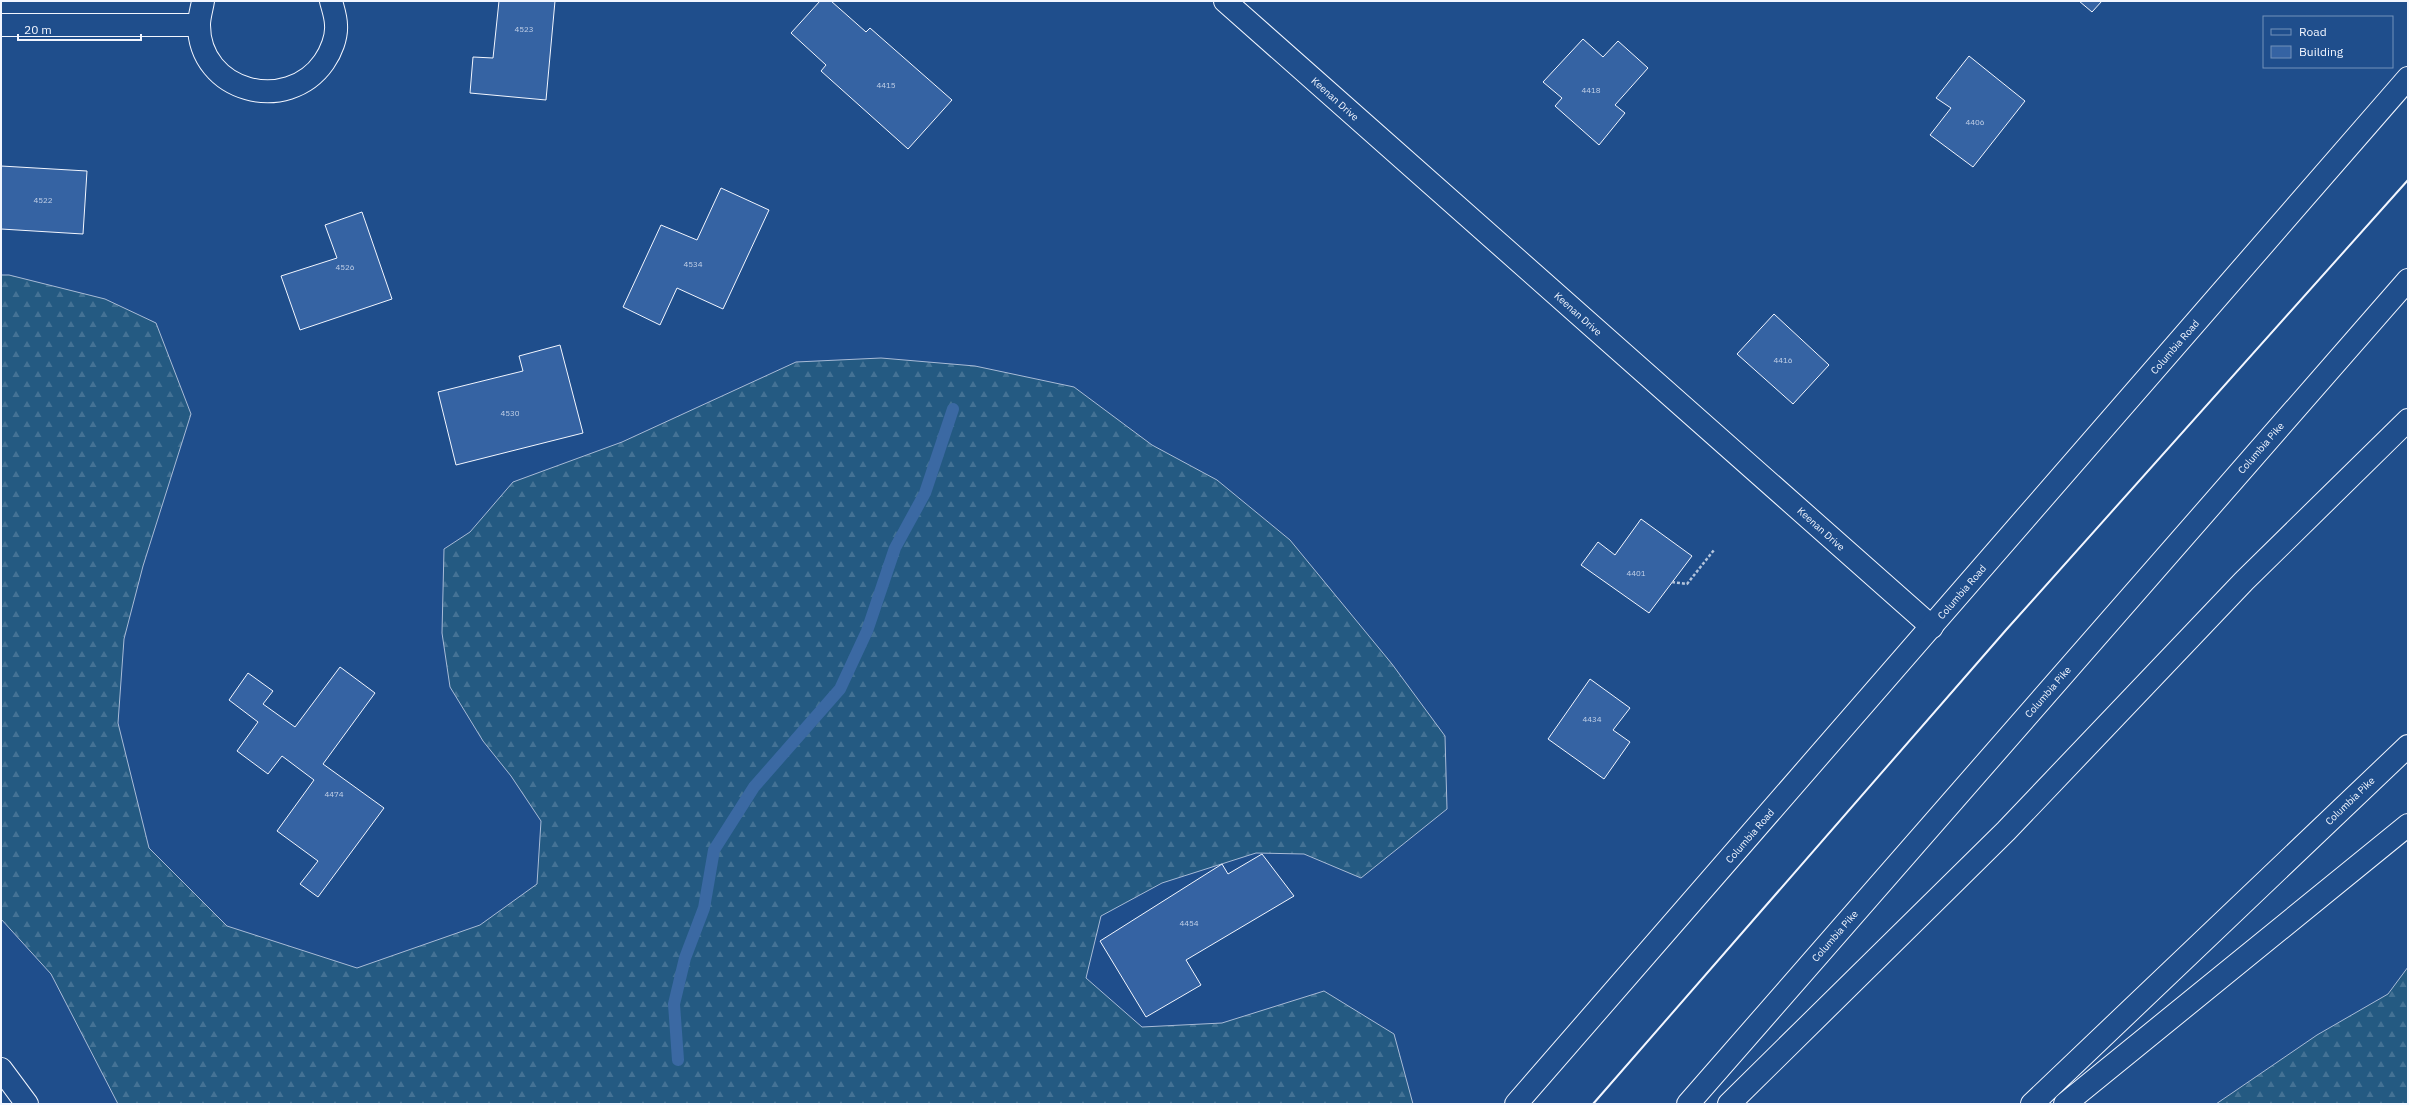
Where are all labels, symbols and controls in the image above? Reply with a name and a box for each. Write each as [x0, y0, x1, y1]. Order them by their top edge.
scale bar [18, 16, 141, 42]
legend [2263, 16, 2393, 68]
text: 20 m [24, 22, 52, 37]
house number: 4523 [514, 24, 534, 34]
text: Road [2299, 24, 2327, 39]
text: Building [2299, 44, 2344, 59]
street label: Keenan Drive [1309, 74, 1362, 124]
house number: 4415 [876, 80, 896, 90]
house number: 4418 [1581, 85, 1601, 95]
house number: 4406 [1965, 117, 1985, 127]
house number: 4522 [33, 195, 53, 205]
house number: 4534 [683, 259, 703, 269]
house number: 4526 [335, 262, 355, 272]
street label: Keenan Drive [1552, 289, 1605, 339]
street label: Columbia Road [2148, 317, 2202, 377]
house number: 4416 [1773, 355, 1793, 365]
house number: 4530 [500, 408, 520, 418]
street label: Columbia Pike [2235, 419, 2287, 476]
street label: Keenan Drive [1795, 504, 1848, 554]
street label: Columbia Road [1935, 562, 1989, 622]
house number: 4401 [1626, 568, 1646, 578]
street label: Columbia Pike [2022, 663, 2074, 720]
house number: 4434 [1582, 714, 1602, 724]
street label: Columbia Pike [2322, 774, 2378, 828]
house number: 4474 [324, 789, 344, 799]
street label: Columbia Road [1723, 806, 1777, 866]
street label: Columbia Pike [1809, 907, 1861, 964]
house number: 4454 [1179, 918, 1199, 928]

